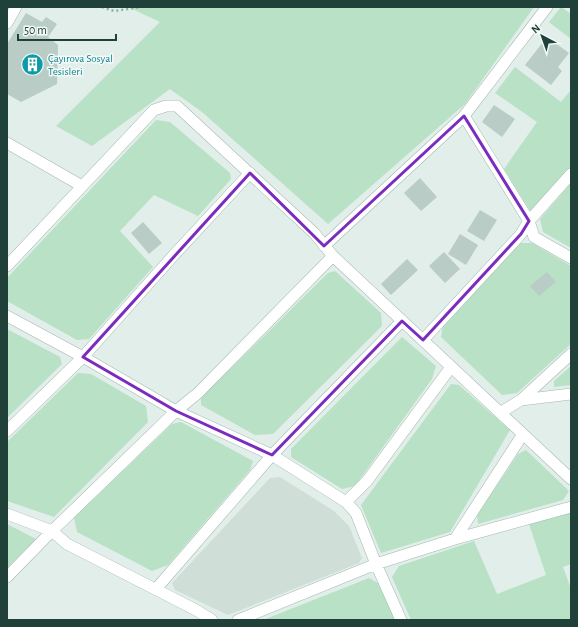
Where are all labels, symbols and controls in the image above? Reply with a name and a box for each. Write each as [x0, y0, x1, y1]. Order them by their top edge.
scale bar [18, 16, 116, 42]
north arrow [522, 16, 562, 56]
text: N [529, 22, 542, 35]
text: 50 m [24, 24, 47, 36]
building icon: Çayırova Sosyal Tesisleri [19, 51, 45, 77]
place label: Çayırova Sosyal Tesisleri [48, 53, 113, 77]

